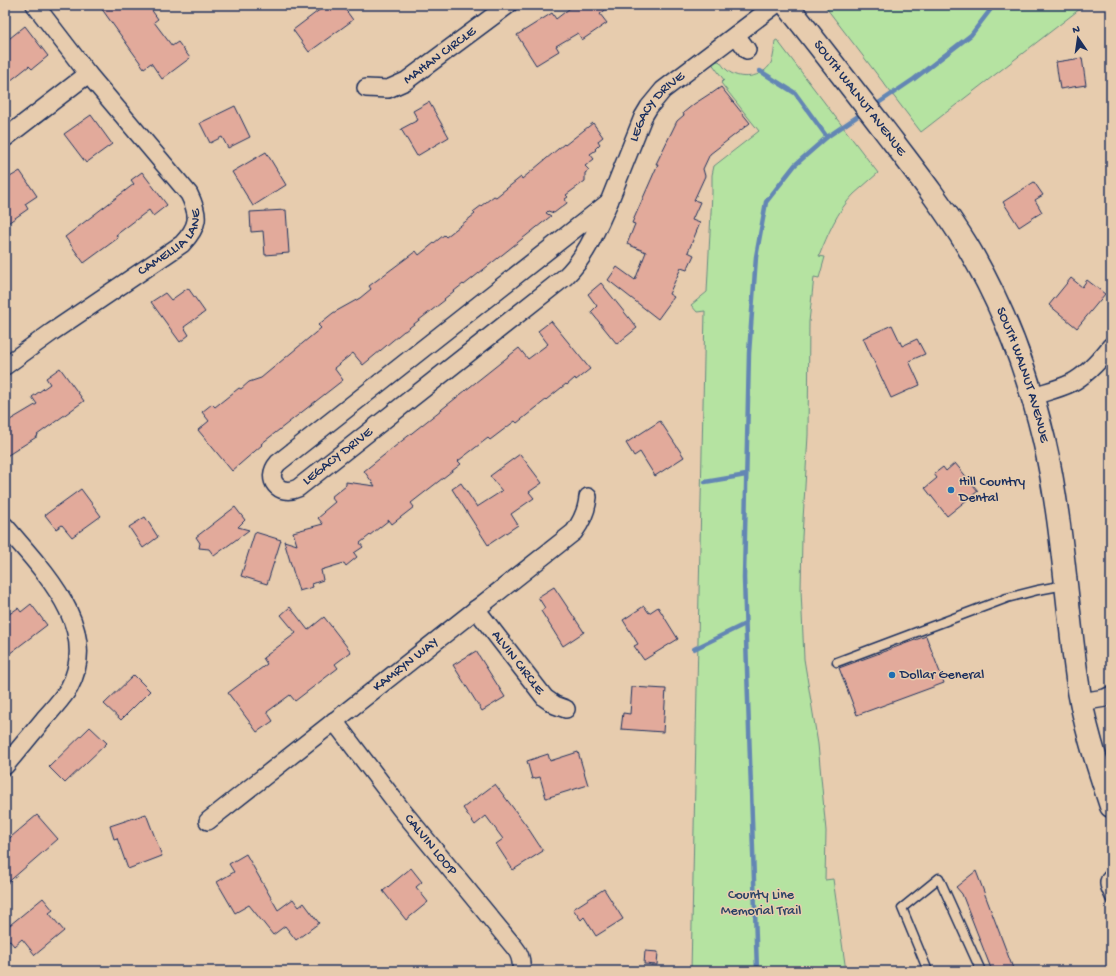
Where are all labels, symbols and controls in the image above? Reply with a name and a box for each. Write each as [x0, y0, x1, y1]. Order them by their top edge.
north arrow [1058, 18, 1098, 58]
street label: MAHAN CIRCLE [400, 22, 481, 88]
text: N [1071, 24, 1081, 37]
street label: SOUTH WALNUT AVENUE [809, 37, 910, 160]
street label: LEGACY DRIVE [625, 67, 689, 144]
street label: CAMELLIA LANE [135, 207, 205, 280]
street label: SOUTH WALNUT AVENUE [992, 305, 1053, 446]
street label: LEGACY DRIVE [299, 423, 378, 490]
place label: Hill Country Dental [958, 474, 1025, 507]
marker: Hill Country Dental [946, 485, 956, 495]
street label: ALVIN CIRCLE [487, 627, 549, 699]
street label: KAMRYN WAY [370, 634, 442, 696]
place label: Dollar General [899, 667, 984, 684]
marker: Dollar General [887, 670, 897, 680]
street label: CALVIN LOOP [400, 811, 461, 879]
park label: County Line Memorial Trail [721, 887, 801, 920]

